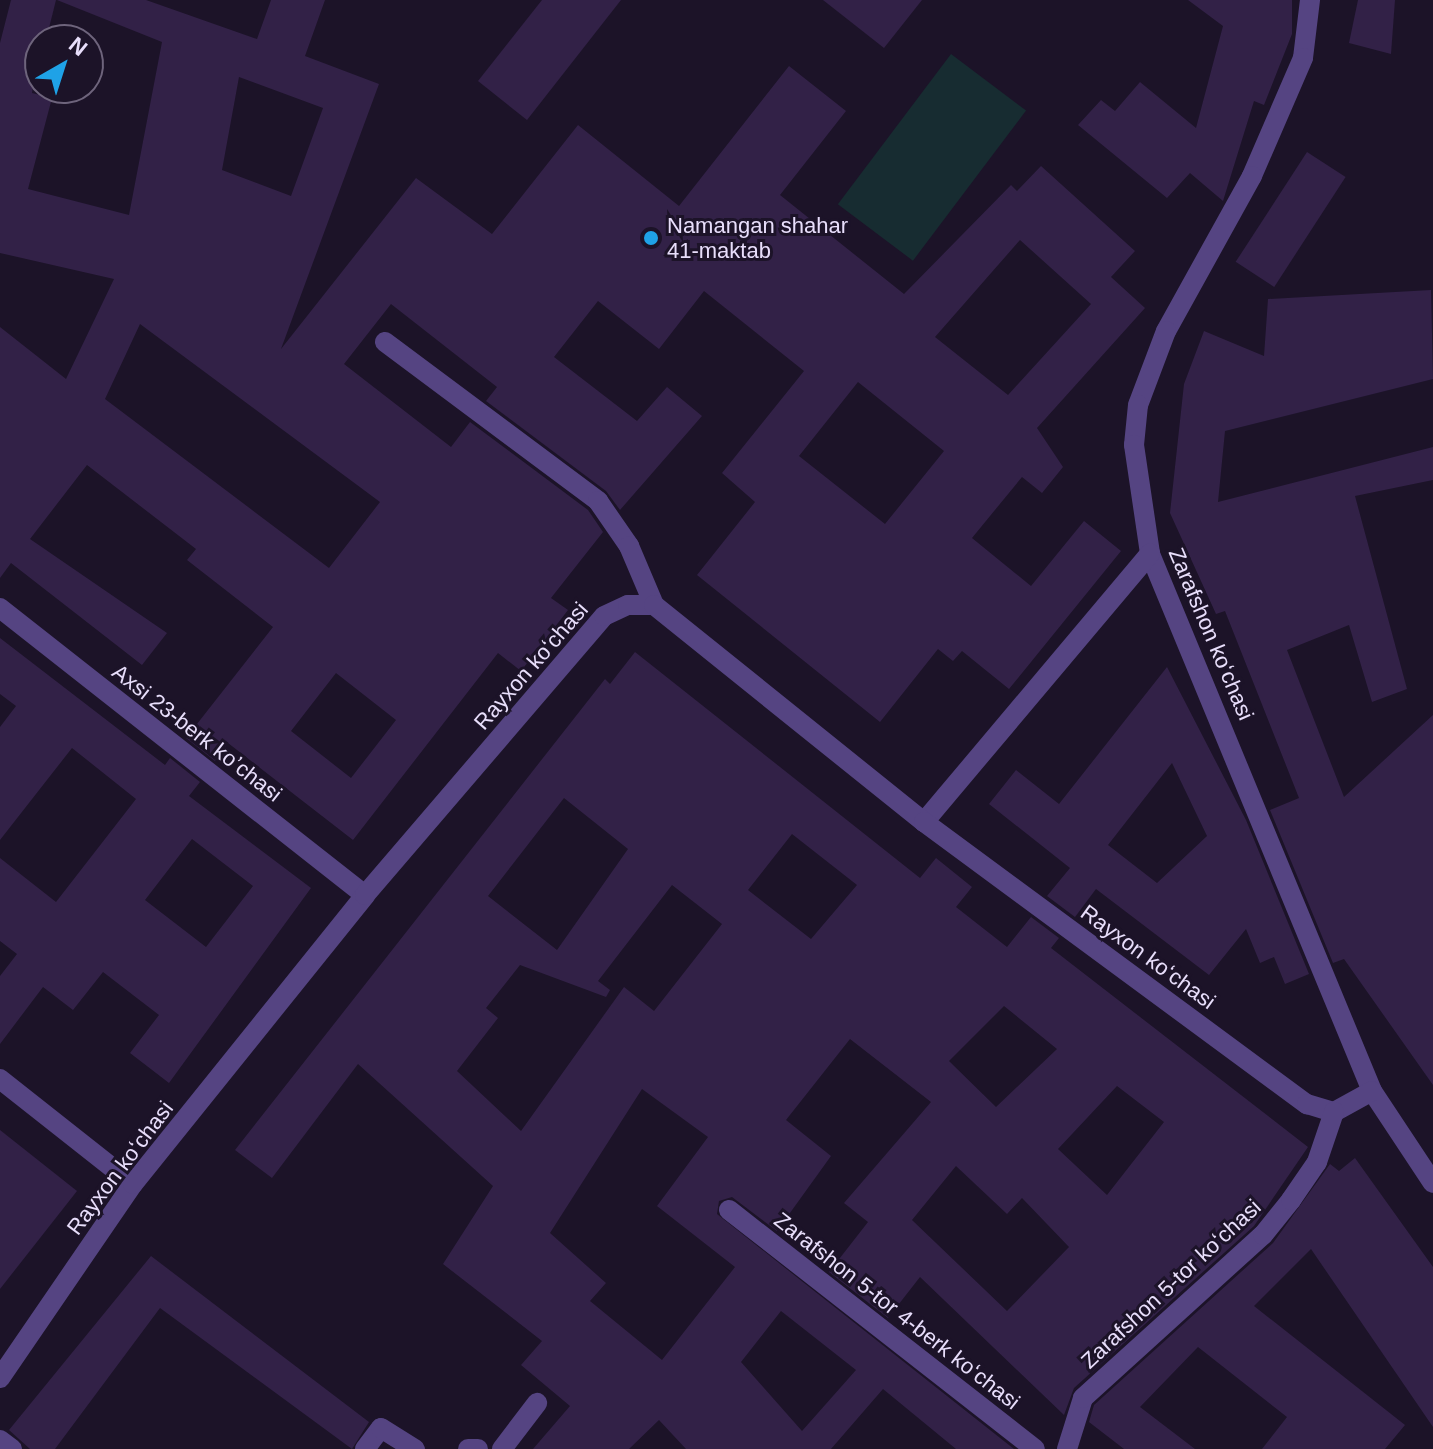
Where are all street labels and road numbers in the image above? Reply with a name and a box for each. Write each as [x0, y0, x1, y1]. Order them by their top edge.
street label: Zarafshon koʻchasi [1163, 544, 1259, 724]
street label: Rayxon koʻchasi [468, 597, 594, 735]
street label: Аxsi 23-berk koʼchasi [107, 659, 287, 807]
street label: Rayxon koʻchasi [1075, 899, 1221, 1015]
street label: Rayxon koʻchasi [61, 1096, 179, 1240]
street label: Zarafshon 5-tor koʻchasi [1076, 1194, 1266, 1374]
street label: Zarafshon 5-tor 4-berk koʻchasi [769, 1207, 1025, 1415]

